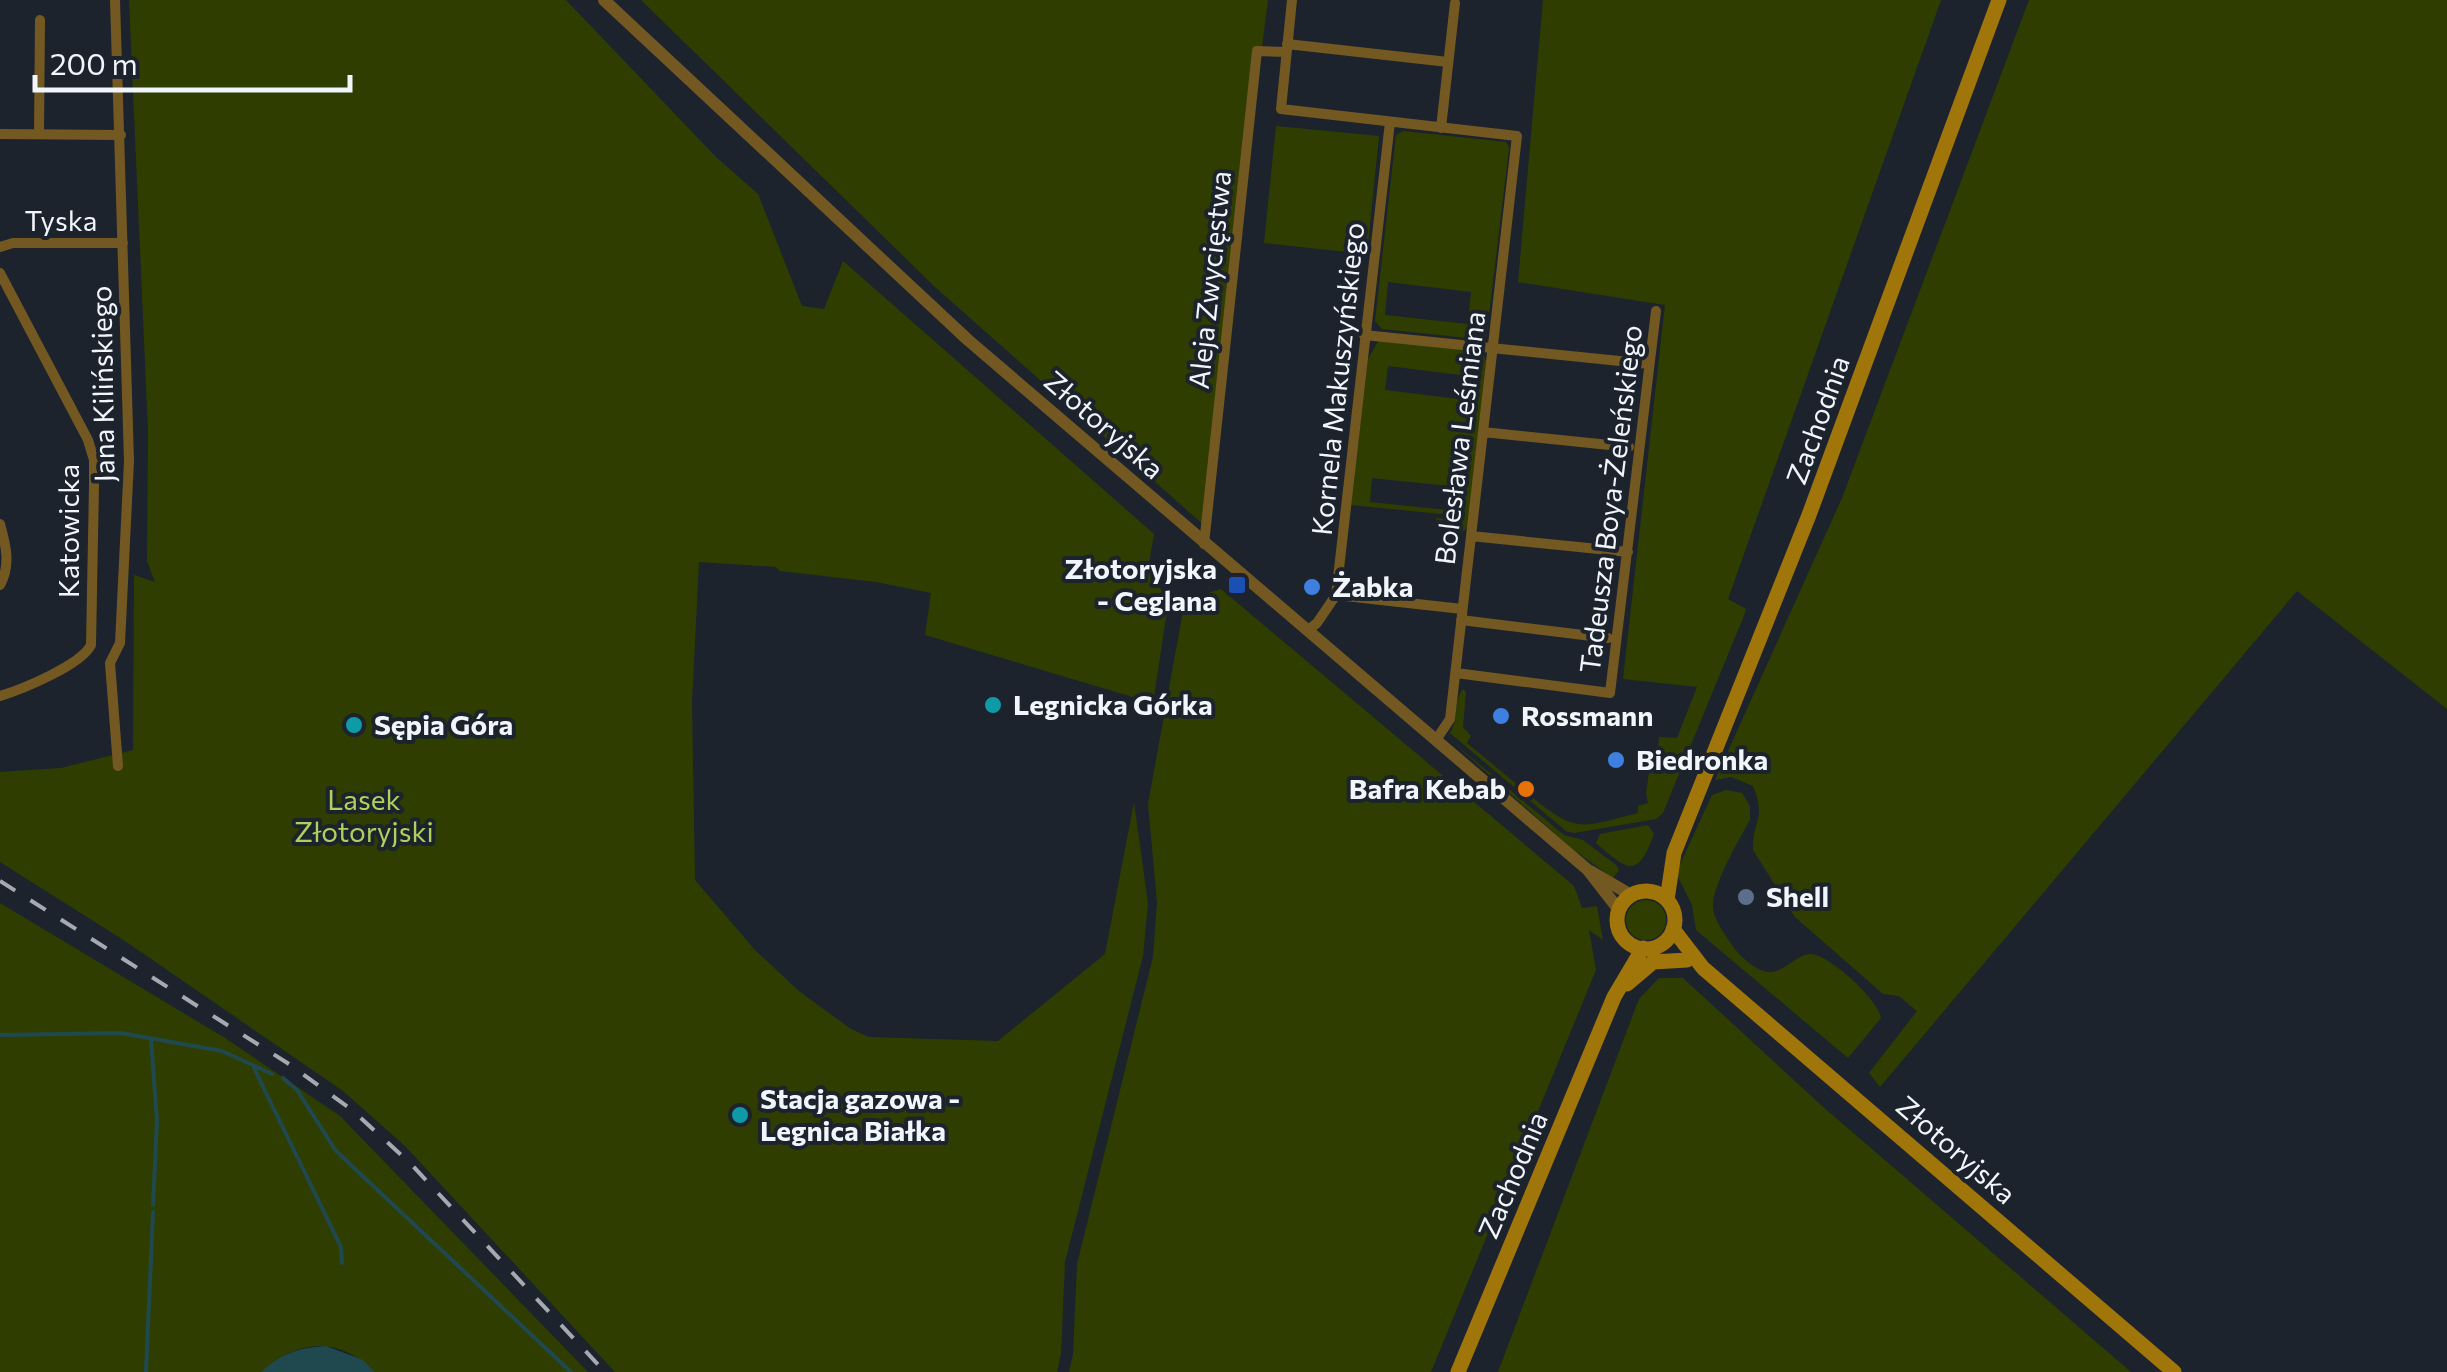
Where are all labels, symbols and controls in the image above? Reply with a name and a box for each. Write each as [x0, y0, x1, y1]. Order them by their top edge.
scale bar [35, 30, 350, 92]
text: 200 m [50, 44, 138, 81]
street label: Aleja Zwycięstwa [1181, 169, 1237, 391]
street label: Tyska [24, 203, 98, 237]
street label: Kornela Makuszyńskiego [1304, 221, 1370, 537]
street label: Jana Kilińskiego [83, 285, 121, 483]
street label: Bolesława Leśmiana [1427, 309, 1491, 566]
street label: Tadeusza Boya-Żeleńskiego [1572, 323, 1648, 675]
street label: Zachodnia [1778, 351, 1856, 488]
street label: Złotoryjska [1038, 363, 1171, 485]
street label: Katowicka [51, 464, 85, 598]
place label: Złotoryjska - Ceglana [1065, 551, 1217, 617]
place label: Żabka [1332, 569, 1413, 603]
marker: Złotoryjska - Ceglana [1226, 574, 1248, 596]
marker: Żabka [1301, 576, 1323, 598]
place label: Legnicka Górka [1013, 687, 1213, 721]
marker: Legnicka Górka [982, 694, 1004, 716]
place label: Rossmann [1521, 698, 1653, 732]
marker: Rossmann [1490, 705, 1512, 727]
place label: Sępia Góra [374, 707, 513, 741]
marker: Sępia Góra [343, 714, 365, 736]
place label: Biedronka [1636, 742, 1768, 776]
marker: Biedronka [1605, 749, 1627, 771]
place label: Bafra Kebab [1349, 771, 1506, 805]
marker: Bafra Kebab [1515, 778, 1537, 800]
park label: Lasek Złotoryjski [294, 782, 434, 848]
place label: Shell [1766, 879, 1829, 913]
marker: Shell [1735, 886, 1757, 908]
place label: Stacja gazowa - Legnica Białka [760, 1081, 960, 1147]
street label: Złotoryjska [1890, 1088, 2023, 1210]
marker: Stacja gazowa - Legnica Białka [729, 1104, 751, 1126]
street label: Zachodnia [1470, 1106, 1554, 1243]

